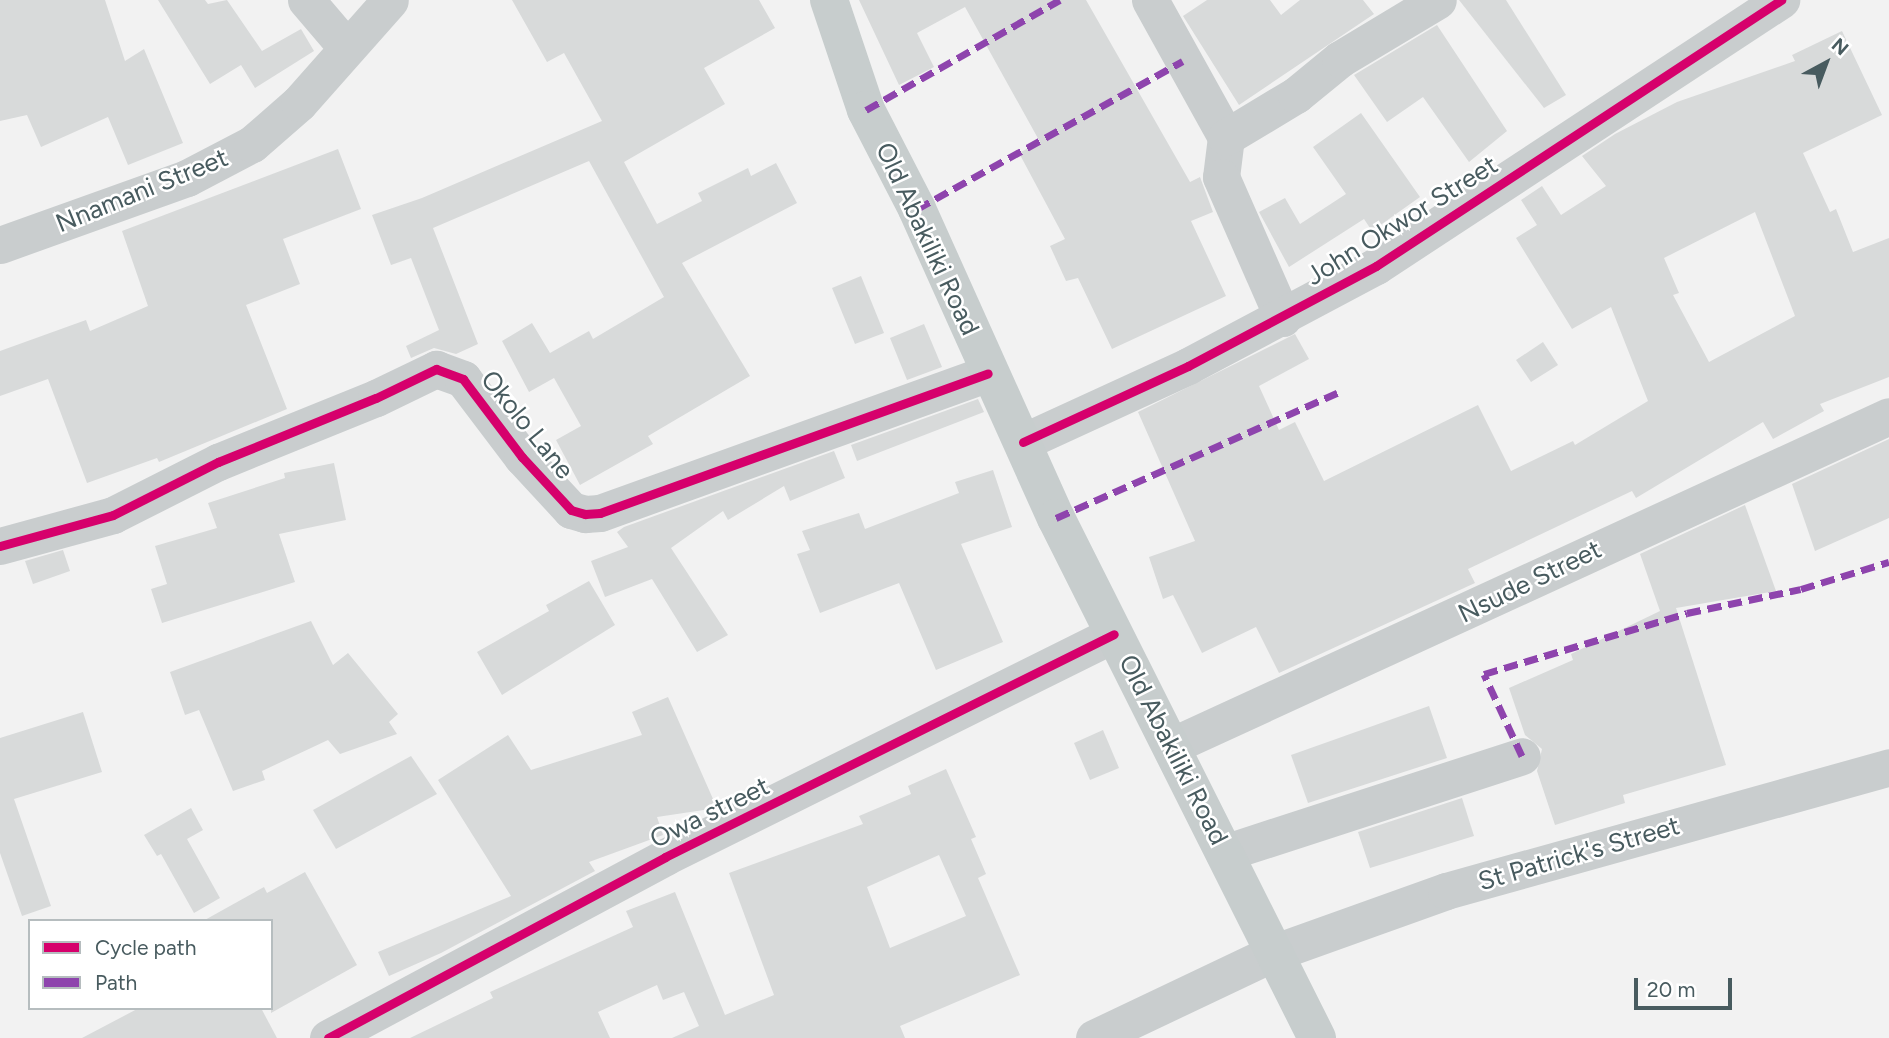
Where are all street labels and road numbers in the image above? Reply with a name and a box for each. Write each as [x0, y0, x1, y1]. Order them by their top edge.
street label: Old Abakiliki Road [869, 138, 985, 340]
street label: Nnamani Street [51, 142, 233, 240]
street label: John Okwor Street [1301, 150, 1503, 292]
street label: Okolo Lane [474, 365, 580, 485]
street label: Nsude Street [1453, 534, 1607, 630]
street label: Old Abakiliki Road [1112, 650, 1234, 850]
street label: Owa street [645, 771, 775, 855]
street label: St Patrick's Street [1475, 810, 1683, 898]

